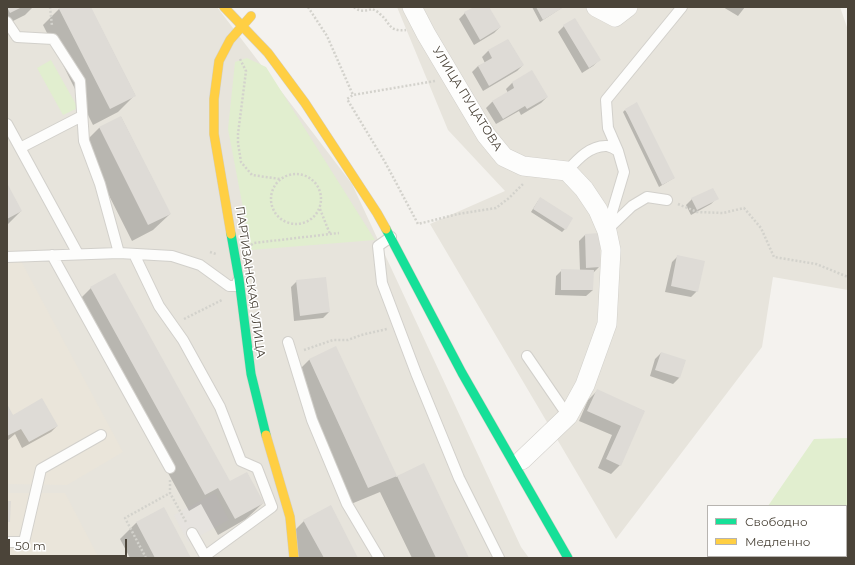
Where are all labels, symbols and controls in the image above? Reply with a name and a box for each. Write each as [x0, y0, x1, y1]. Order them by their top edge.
street label: УЛИЦА ПУЦАТОВА [429, 44, 505, 154]
street label: ПАРТИЗАНСКАЯ УЛИЦА [232, 205, 268, 359]
legend [707, 505, 847, 557]
text: Свободно [745, 514, 808, 529]
scale bar [10, 531, 129, 557]
text: Медленно [745, 534, 810, 549]
text: 50 m [15, 538, 46, 553]

